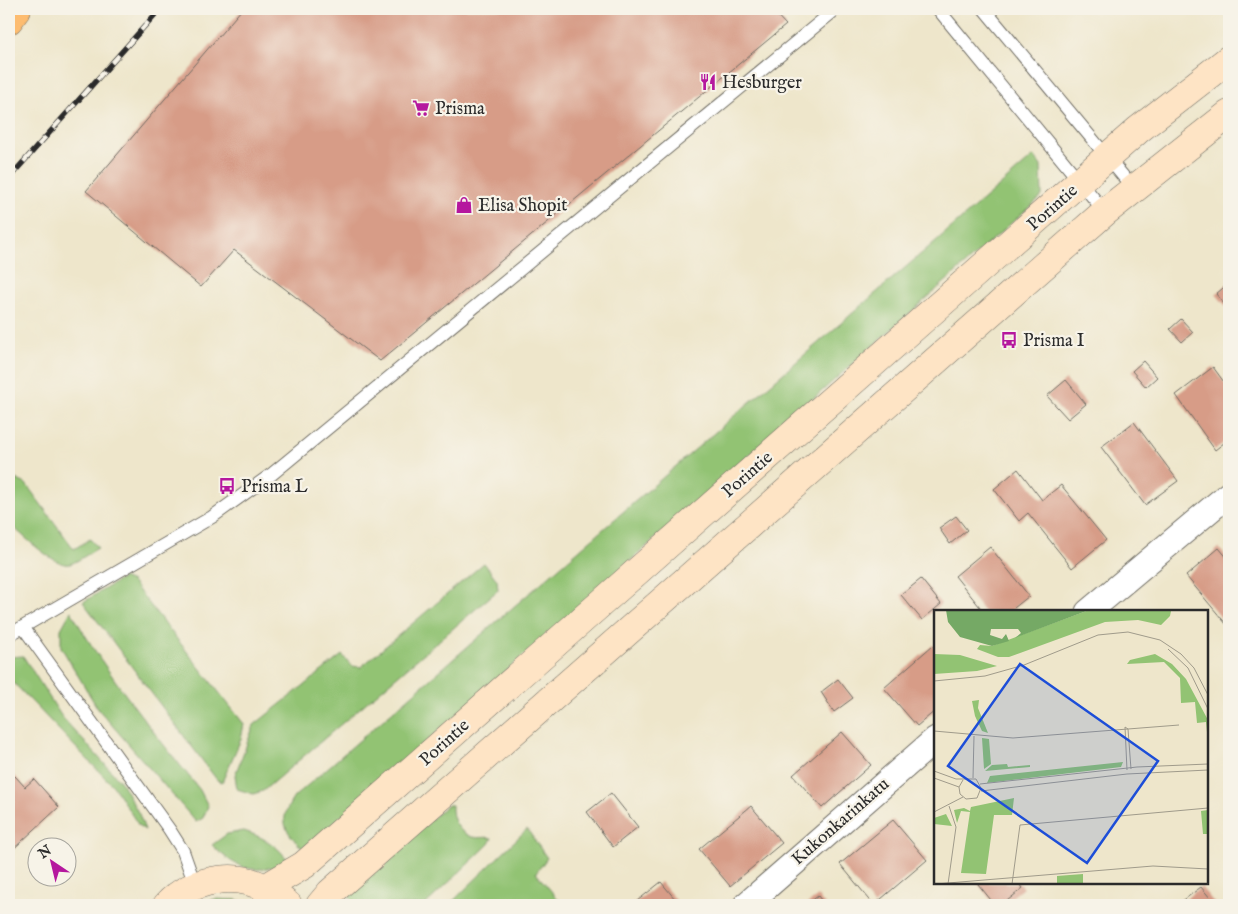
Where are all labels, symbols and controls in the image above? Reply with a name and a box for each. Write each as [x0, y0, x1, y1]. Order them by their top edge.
restaurant icon: Hesburger [698, 72, 718, 92]
place label: Hesburger [722, 72, 802, 95]
supermarket icon: Prisma [411, 98, 431, 118]
place label: Prisma [435, 98, 485, 121]
street label: Porintie [1023, 180, 1083, 236]
shop icon: Elisa Shopit [454, 195, 474, 215]
place label: Elisa Shopit [478, 195, 567, 218]
bus stop icon: Prisma I [999, 330, 1019, 350]
place label: Prisma I [1023, 330, 1085, 353]
street label: Porintie [718, 447, 778, 503]
bus stop icon: Prisma L [217, 476, 237, 496]
place label: Prisma L [241, 476, 308, 499]
inset map [934, 610, 1208, 884]
street label: Porintie [415, 715, 475, 772]
street label: Kukonkarinkatu [787, 773, 895, 871]
north arrow [28, 836, 78, 886]
text: N [34, 841, 55, 864]

